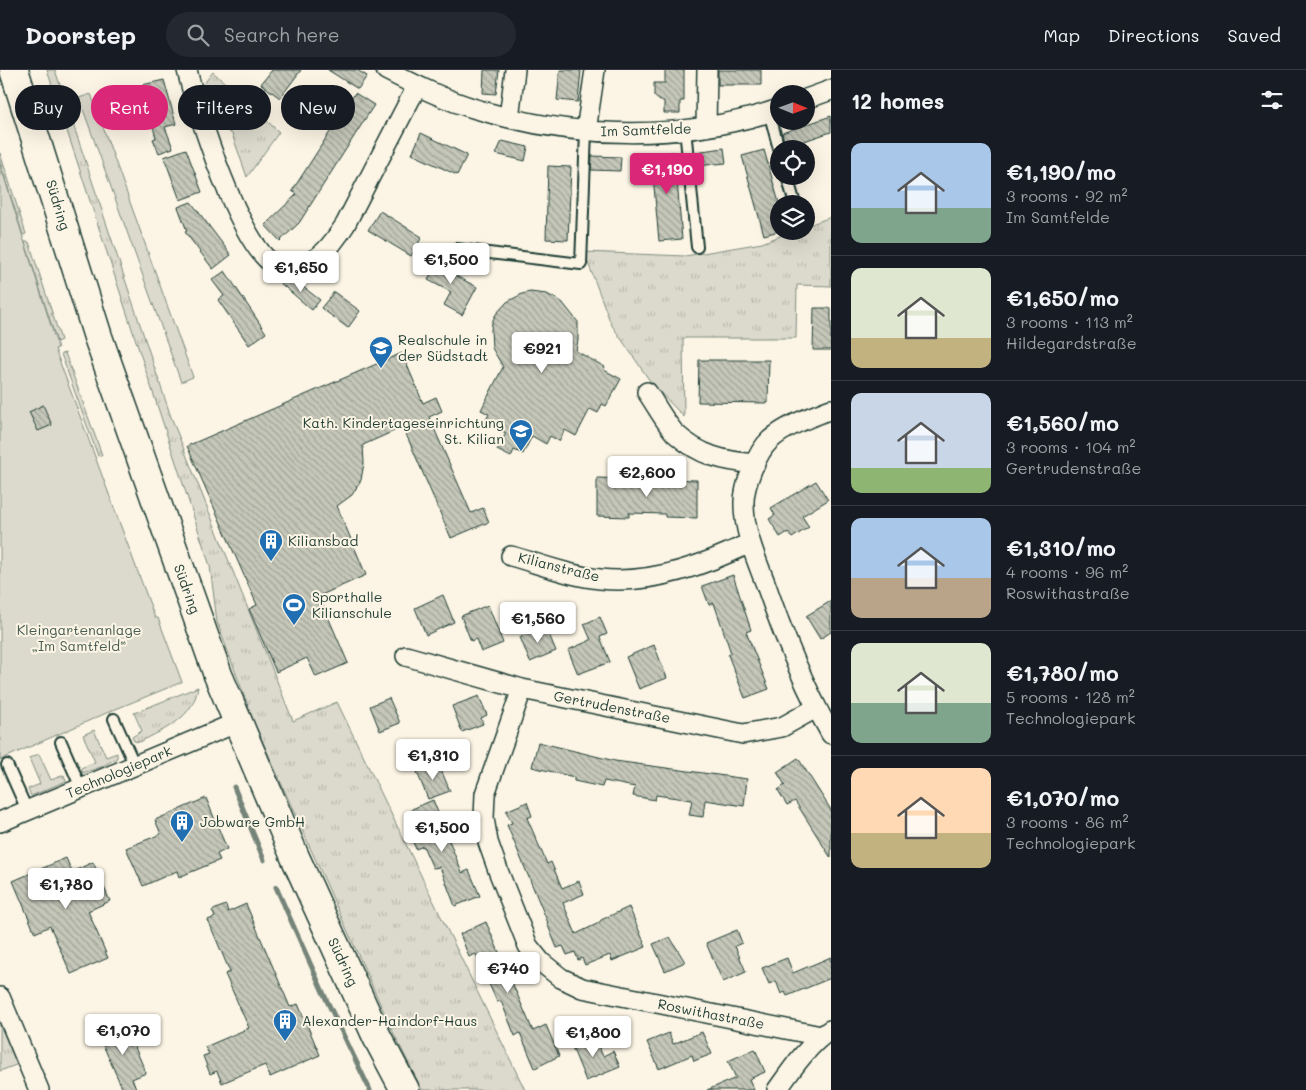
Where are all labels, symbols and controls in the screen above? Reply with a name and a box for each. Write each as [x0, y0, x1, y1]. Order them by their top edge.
search box [166, 12, 516, 57]
text: Doorstep [25, 19, 136, 50]
icon: search [184, 21, 212, 49]
text: Search here [224, 22, 340, 47]
text: Map [1043, 23, 1080, 47]
text: Directions [1108, 23, 1200, 47]
text: Saved [1228, 23, 1281, 47]
chip: Buy [15, 85, 81, 130]
chip: Rent [91, 85, 168, 130]
chip: Filters [178, 85, 271, 130]
chip: New [281, 85, 355, 130]
north arrow [770, 85, 815, 130]
map controls [770, 85, 815, 240]
icon: filters [1258, 86, 1286, 114]
text: 12 homes [851, 87, 944, 114]
street label: Im Samtfelde [600, 118, 692, 141]
button: locate [770, 140, 815, 185]
pin: €1,190 [626, 152, 708, 195]
text: €1,190 [641, 158, 693, 179]
text: €1,190/mo [1006, 158, 1116, 185]
icon: home [891, 163, 951, 223]
street label: Südring [42, 177, 75, 232]
text: 3 rooms · 92 m² [1006, 185, 1128, 206]
button: layers [770, 195, 815, 240]
text: Im Samtfelde [1006, 206, 1110, 227]
pin: €1,500 [410, 242, 492, 285]
text: €1,500 [424, 248, 478, 269]
pin: €1,650 [260, 250, 342, 293]
text: €1,650 [274, 256, 328, 277]
text: €1,650/mo [1006, 284, 1119, 311]
icon: home [891, 288, 951, 348]
text: 3 rooms · 113 m² [1006, 311, 1133, 332]
place label: Realschule in der Südstadt [398, 330, 488, 365]
pin: €921 [512, 332, 572, 374]
text: Hildegardstraße [1006, 332, 1137, 353]
school or university icon: Realschule in der Südstadt [368, 335, 394, 369]
text: €921 [523, 337, 561, 358]
text: €1,560/mo [1006, 409, 1119, 436]
place label: Kath. Kindertageseinrichtung St. Kilian [303, 413, 504, 448]
icon: home [891, 413, 951, 473]
school or university icon: Kath. Kindertageseinrichtung St. Kilian [508, 418, 534, 452]
text: 3 rooms · 104 m² [1006, 436, 1136, 457]
pin: €2,600 [606, 456, 688, 498]
text: Gertrudenstraße [1006, 457, 1141, 478]
text: €2,600 [618, 461, 676, 482]
building icon: Kiliansbad [258, 528, 284, 562]
place label: Kiliansbad [288, 531, 359, 550]
text: €1,310/mo [1006, 534, 1116, 561]
icon: home [891, 538, 951, 598]
street label: Kilianstraße [516, 547, 602, 586]
street label: Südring [170, 561, 205, 616]
text: 4 rooms · 96 m² [1006, 561, 1128, 582]
text: Roswithastraße [1006, 582, 1130, 603]
place label: Sporthalle Kilianschule [312, 587, 392, 622]
sports icon: Sporthalle Kilianschule [281, 592, 307, 626]
pin: €1,560 [497, 602, 579, 644]
text: €1,560 [511, 607, 565, 628]
park label: Kleingartenanlage „Im Samtfeld“ [17, 620, 141, 655]
text: €1,780/mo [1006, 659, 1119, 686]
icon: home [891, 663, 951, 723]
street label: Gertrudenstraße [552, 686, 672, 727]
text: 5 rooms · 128 m² [1006, 686, 1135, 707]
text: Technologiepark [1006, 707, 1136, 728]
pin: €1,310 [392, 738, 474, 781]
street label: Technologiepark [63, 741, 175, 802]
text: €1,310 [407, 744, 459, 765]
text: €1,070/mo [1006, 784, 1119, 811]
icon: home [891, 788, 951, 848]
building icon: Jobware GmbH [169, 809, 195, 843]
pin: €1,500 [401, 810, 483, 853]
text: 3 rooms · 86 m² [1006, 811, 1129, 832]
place label: Jobware GmbH [200, 812, 305, 831]
text: €1,500 [415, 816, 469, 837]
text: Technologiepark [1006, 832, 1136, 853]
pin: €1,780 [25, 868, 107, 910]
text: €1,780 [39, 873, 93, 894]
street label: Südring [324, 934, 363, 989]
pin: €740 [478, 952, 538, 994]
text: €740 [487, 957, 529, 978]
street label: Roswithastraße [656, 994, 766, 1033]
building icon: Alexander-Haindorf-Haus [272, 1008, 298, 1042]
place label: Alexander-Haindorf-Haus [302, 1011, 477, 1030]
pin: €1,070 [82, 1014, 164, 1056]
pin: €1,800 [552, 1016, 634, 1058]
text: €1,070 [96, 1019, 150, 1040]
text: €1,800 [565, 1021, 621, 1042]

